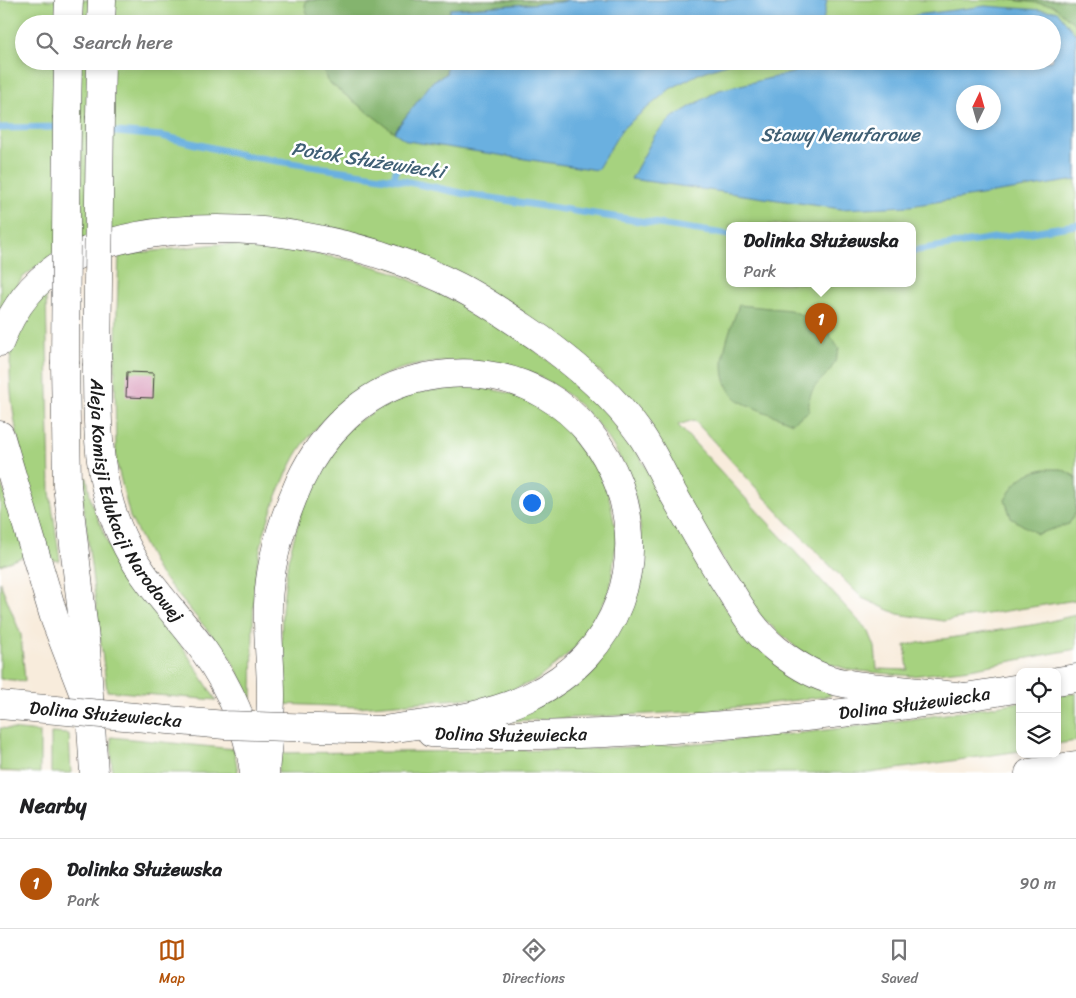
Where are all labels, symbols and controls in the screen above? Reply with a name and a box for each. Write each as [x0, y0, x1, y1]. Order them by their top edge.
search box [15, 15, 1061, 70]
text: Search here [73, 26, 173, 59]
icon: search [33, 29, 61, 57]
north arrow [956, 85, 1001, 130]
water label: Stawy Nenufarowe [761, 118, 921, 151]
water label: Potok Służewiecki [290, 132, 450, 189]
popup [726, 222, 916, 287]
text: Dolinka Służewska [743, 224, 899, 257]
text: Park [743, 257, 776, 286]
pin: 1 [805, 303, 837, 344]
street label: Aleja Komisji Edukacji Narodowej [81, 378, 192, 630]
your location [519, 490, 545, 516]
map controls [1016, 668, 1061, 758]
button: locate [1016, 668, 1061, 713]
street label: Dolina Służewiecka [837, 677, 993, 729]
street label: Dolina Służewiecka [28, 692, 184, 737]
button: layers [1016, 713, 1061, 758]
street label: Dolina Służewiecka [434, 717, 589, 751]
text: Nearby [20, 787, 86, 825]
text: Dolinka Służewska [67, 853, 222, 886]
text: 1 [33, 869, 39, 898]
text: 90 m [1020, 869, 1056, 898]
text: Park [67, 886, 100, 915]
tab: Map [158, 936, 186, 991]
tab: Directions [502, 936, 565, 991]
tab: Saved [881, 936, 918, 991]

